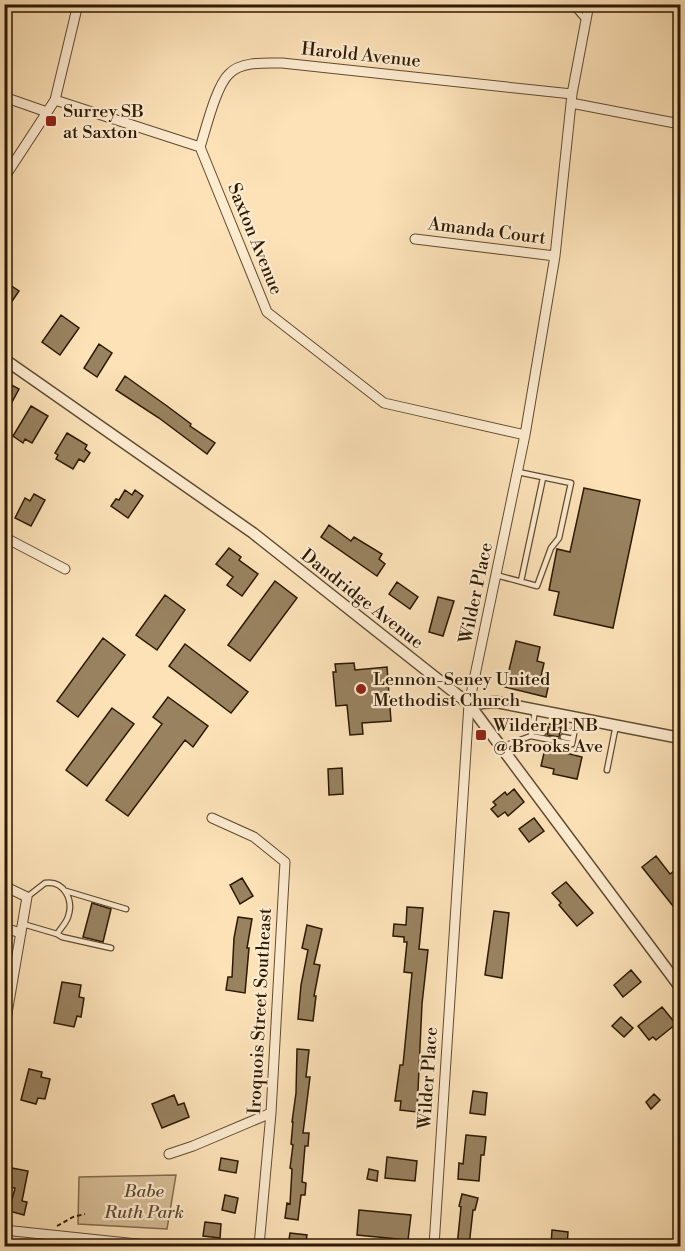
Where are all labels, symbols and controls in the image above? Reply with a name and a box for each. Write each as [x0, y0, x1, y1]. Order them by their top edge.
street label: Harold Avenue [300, 37, 422, 73]
place label: Surrey SB at Saxton [63, 100, 144, 144]
marker: Surrey SB at Saxton [44, 114, 58, 128]
street label: Saxton Avenue [222, 180, 288, 298]
street label: Amanda Court [426, 212, 548, 250]
street label: Wilder Place [454, 540, 498, 647]
street label: Dandridge Avenue [296, 544, 428, 654]
place label: Lennon-Seney United Methodist Church [373, 668, 551, 712]
marker: Lennon-Seney United Methodist Church [354, 682, 368, 696]
place label: Wilder Pl NB @ Brooks Ave [492, 714, 603, 758]
marker: Wilder Pl NB @ Brooks Ave [474, 728, 488, 742]
street label: Iroquois Street Southeast [243, 907, 277, 1115]
street label: Wilder Place [413, 1026, 443, 1131]
park label: Babe Ruth Park [103, 1180, 184, 1224]

